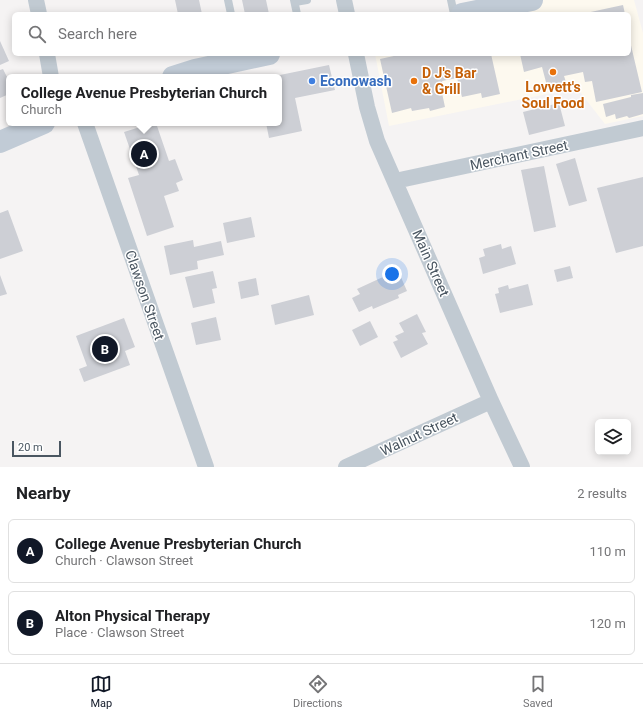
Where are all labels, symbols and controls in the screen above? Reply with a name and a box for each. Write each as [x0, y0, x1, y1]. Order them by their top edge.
search box [12, 12, 631, 56]
icon: search [26, 23, 48, 45]
text: Search here [58, 25, 137, 43]
place label: D J's Bar & Grill [422, 65, 476, 97]
marker: Lovvett's Soul Food [548, 67, 558, 77]
place label: Econowash [320, 73, 392, 89]
popup [6, 74, 282, 126]
marker: Econowash [307, 76, 317, 86]
marker: D J's Bar & Grill [409, 76, 419, 86]
place label: Lovvett's Soul Food [522, 79, 585, 111]
text: College Avenue Presbyterian Church [21, 84, 267, 102]
text: Church [21, 102, 62, 117]
street label: Merchant Street [469, 137, 570, 173]
pin: A [131, 139, 157, 169]
street label: Main Street [409, 227, 453, 299]
street label: Clawson Street [122, 248, 168, 342]
your location [382, 264, 402, 284]
pin: B [92, 334, 118, 364]
street label: Walnut Street [378, 409, 461, 459]
map controls [595, 419, 631, 455]
button: layers [595, 419, 631, 455]
scale bar [12, 439, 61, 458]
text: 20 m [18, 441, 43, 454]
text: Nearby [16, 483, 71, 503]
text: 2 results [577, 486, 627, 501]
text: College Avenue Presbyterian Church [55, 535, 301, 553]
text: A [26, 544, 34, 559]
text: 110 m [589, 544, 626, 559]
text: Church · Clawson Street [55, 553, 193, 568]
text: Alton Physical Therapy [55, 607, 210, 625]
text: B [26, 616, 34, 631]
text: 120 m [589, 616, 626, 631]
text: Place · Clawson Street [55, 625, 184, 640]
tab: Map [90, 673, 112, 710]
tab: Directions [293, 673, 342, 710]
tab: Saved [523, 673, 553, 710]

